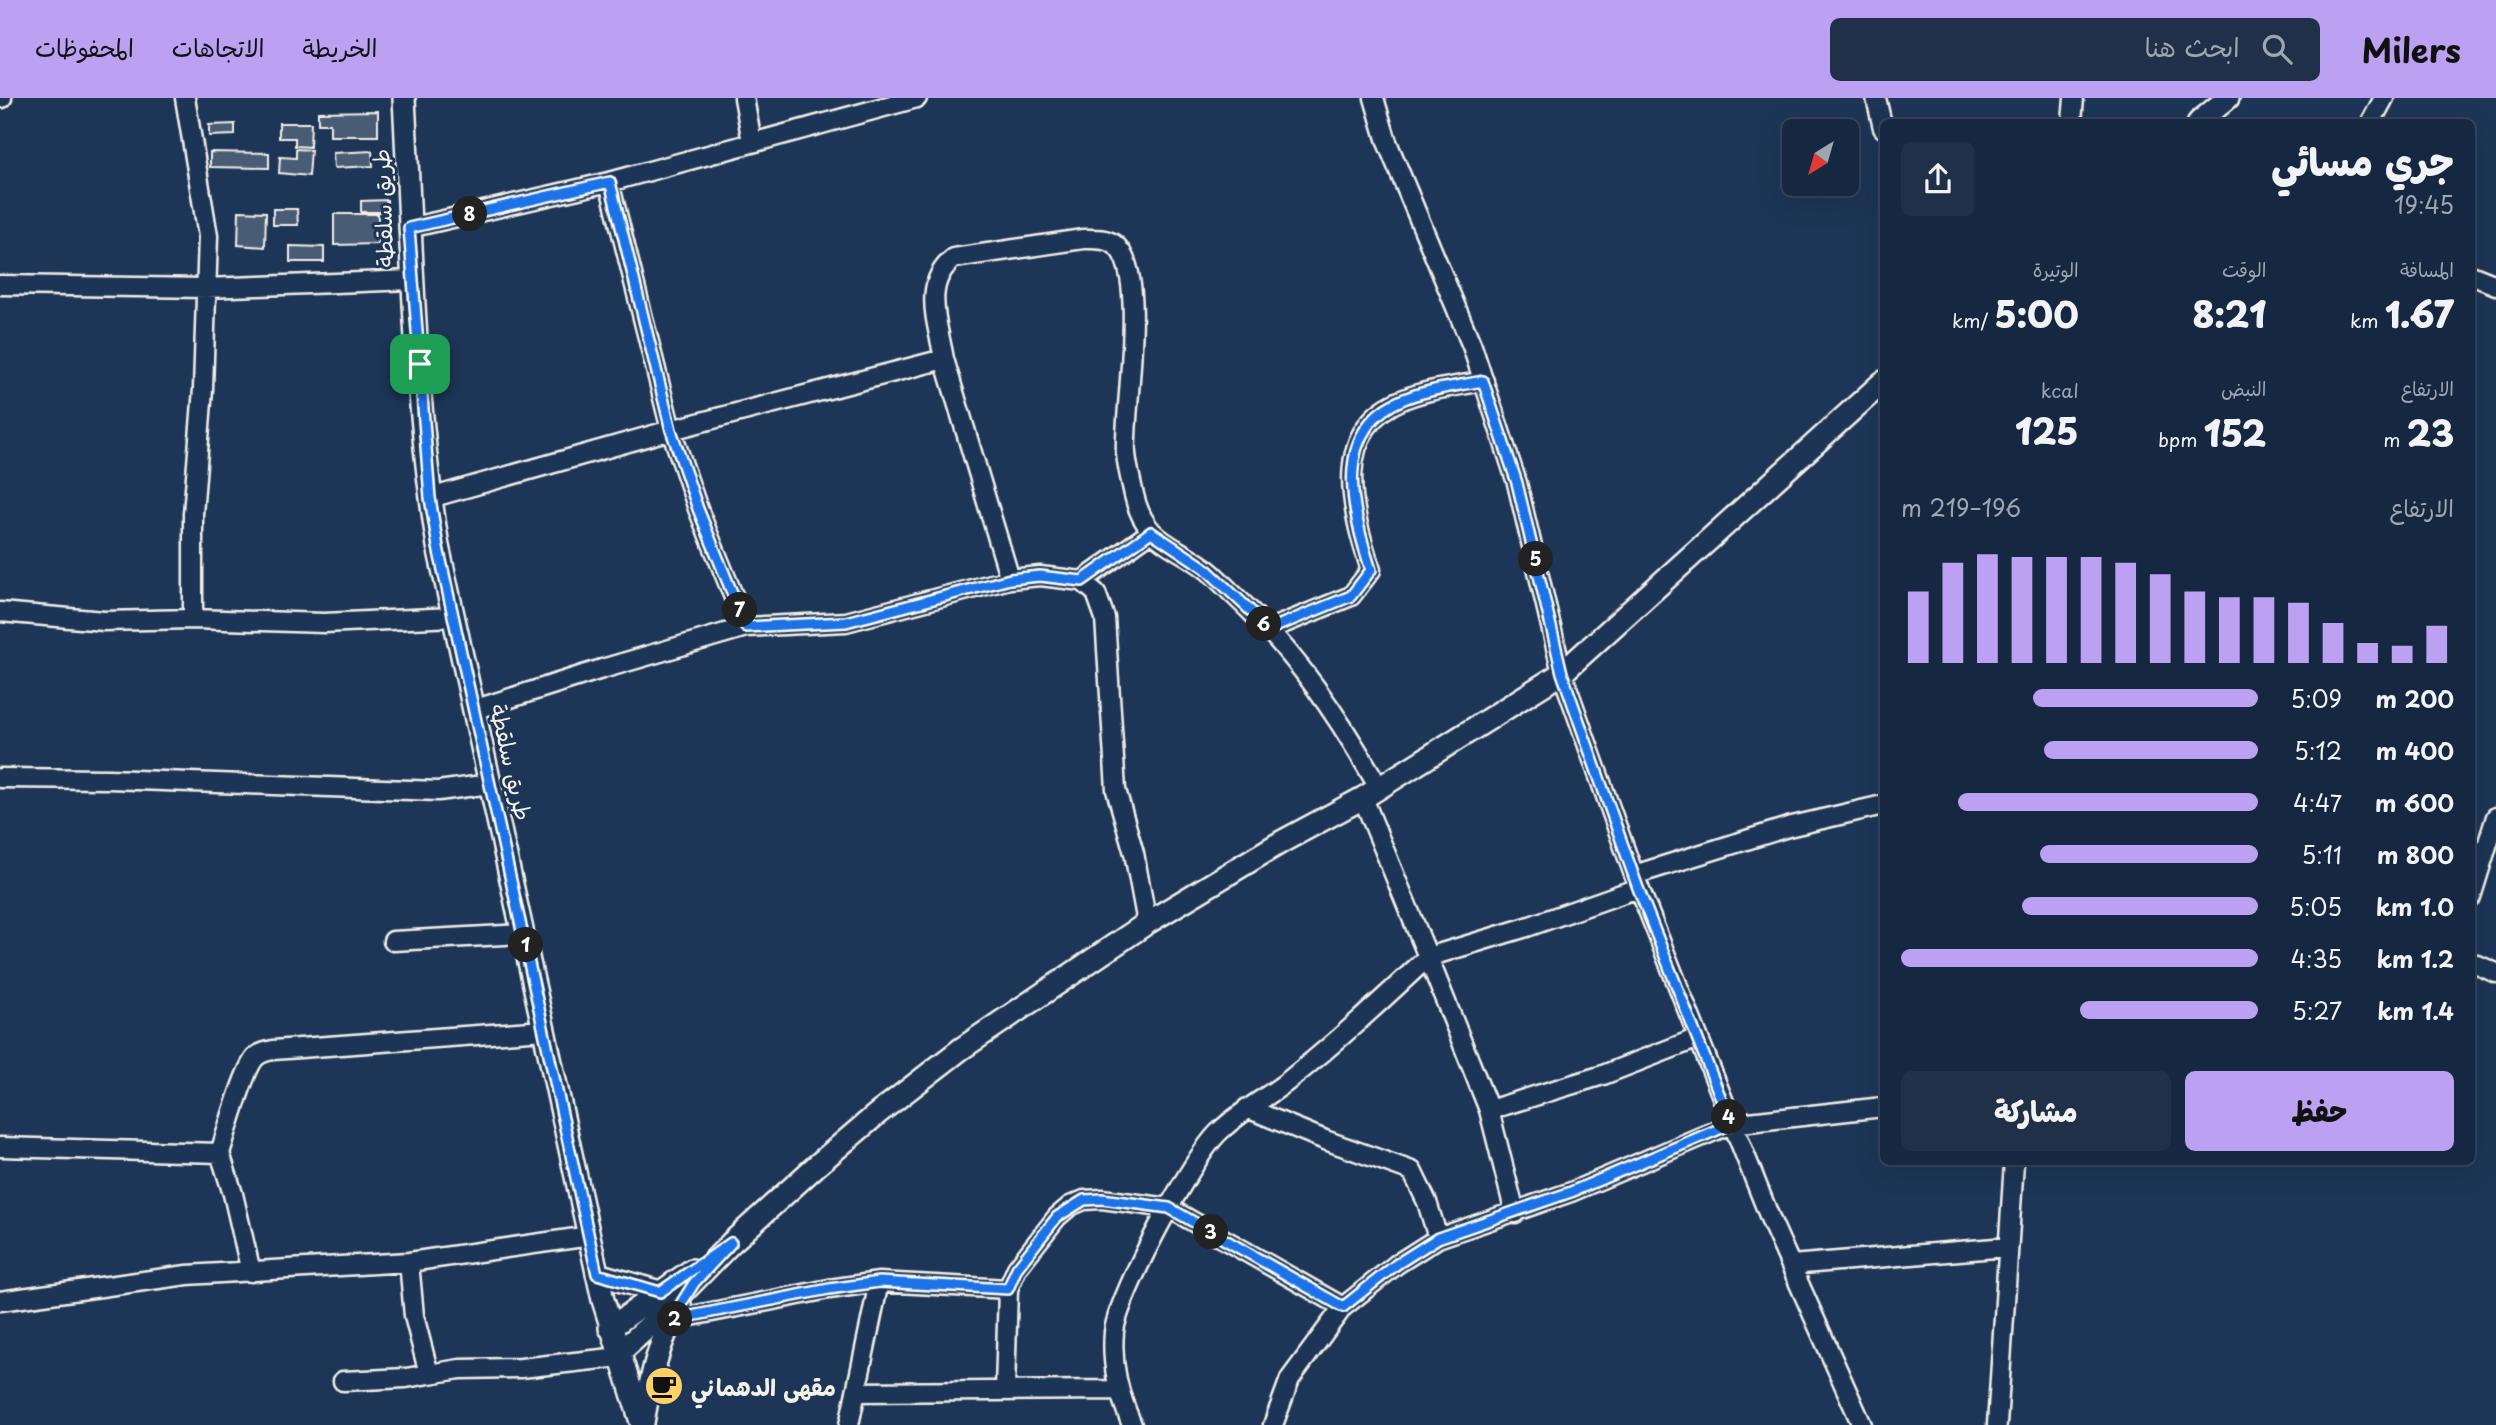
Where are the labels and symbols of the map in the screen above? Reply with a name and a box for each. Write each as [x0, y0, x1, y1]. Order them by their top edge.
north arrow [1782, 119, 1858, 196]
street label: طريق سلقطة [362, 148, 402, 268]
pin: 8 [452, 197, 488, 232]
pin [390, 334, 450, 394]
pin: 5 [1518, 542, 1554, 576]
pin: 7 [722, 592, 758, 628]
pin: 6 [1246, 606, 1282, 642]
street label: طريق سلقطة [482, 700, 542, 824]
pin: 1 [508, 928, 544, 962]
pin: 4 [1712, 1100, 1746, 1134]
pin: 3 [1194, 1214, 1228, 1250]
pin: 2 [658, 1302, 692, 1336]
cafe icon: مقهى الدهماني [643, 1365, 685, 1407]
place label: مقهى الدهماني [691, 1369, 836, 1409]

